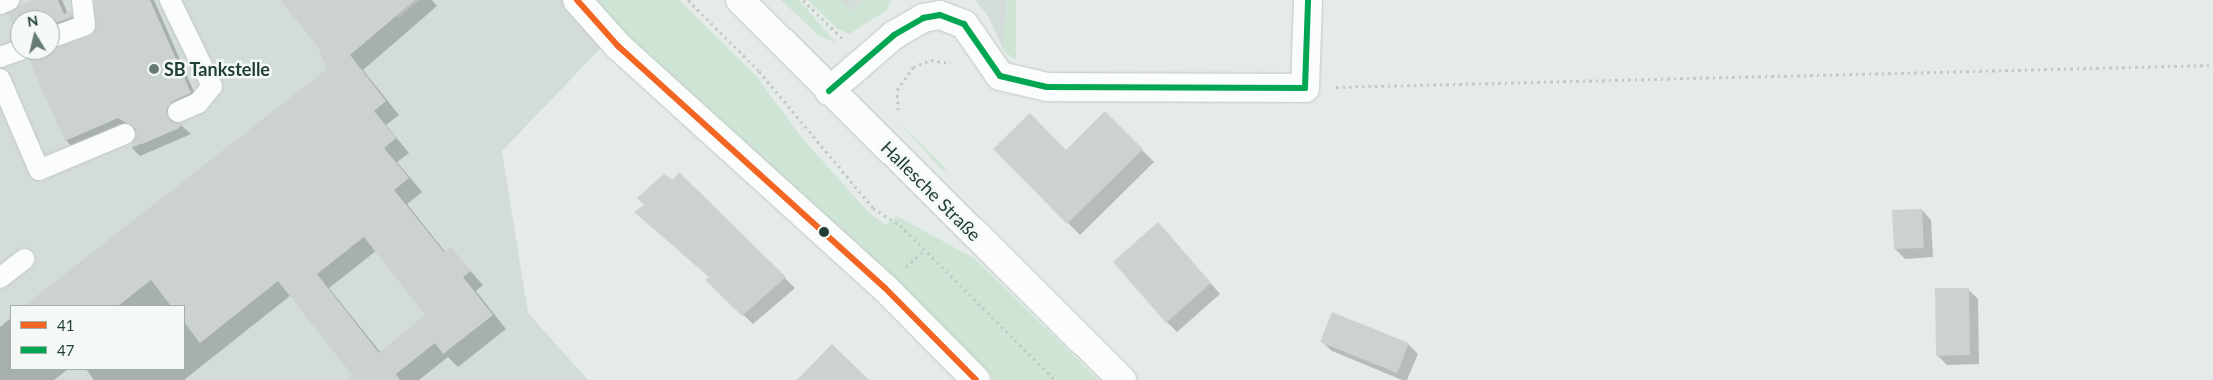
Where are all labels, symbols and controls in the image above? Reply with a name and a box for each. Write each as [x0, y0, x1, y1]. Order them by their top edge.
north arrow [10, 10, 60, 60]
text: N [26, 11, 39, 30]
place label: SB Tankstelle [164, 58, 271, 80]
marker: SB Tankstelle [148, 63, 160, 75]
street label: Hallesche Straße [877, 137, 985, 245]
unlabelled marker [819, 227, 829, 237]
legend [10, 305, 185, 370]
text: 41 [57, 316, 74, 334]
text: 47 [57, 341, 74, 359]

